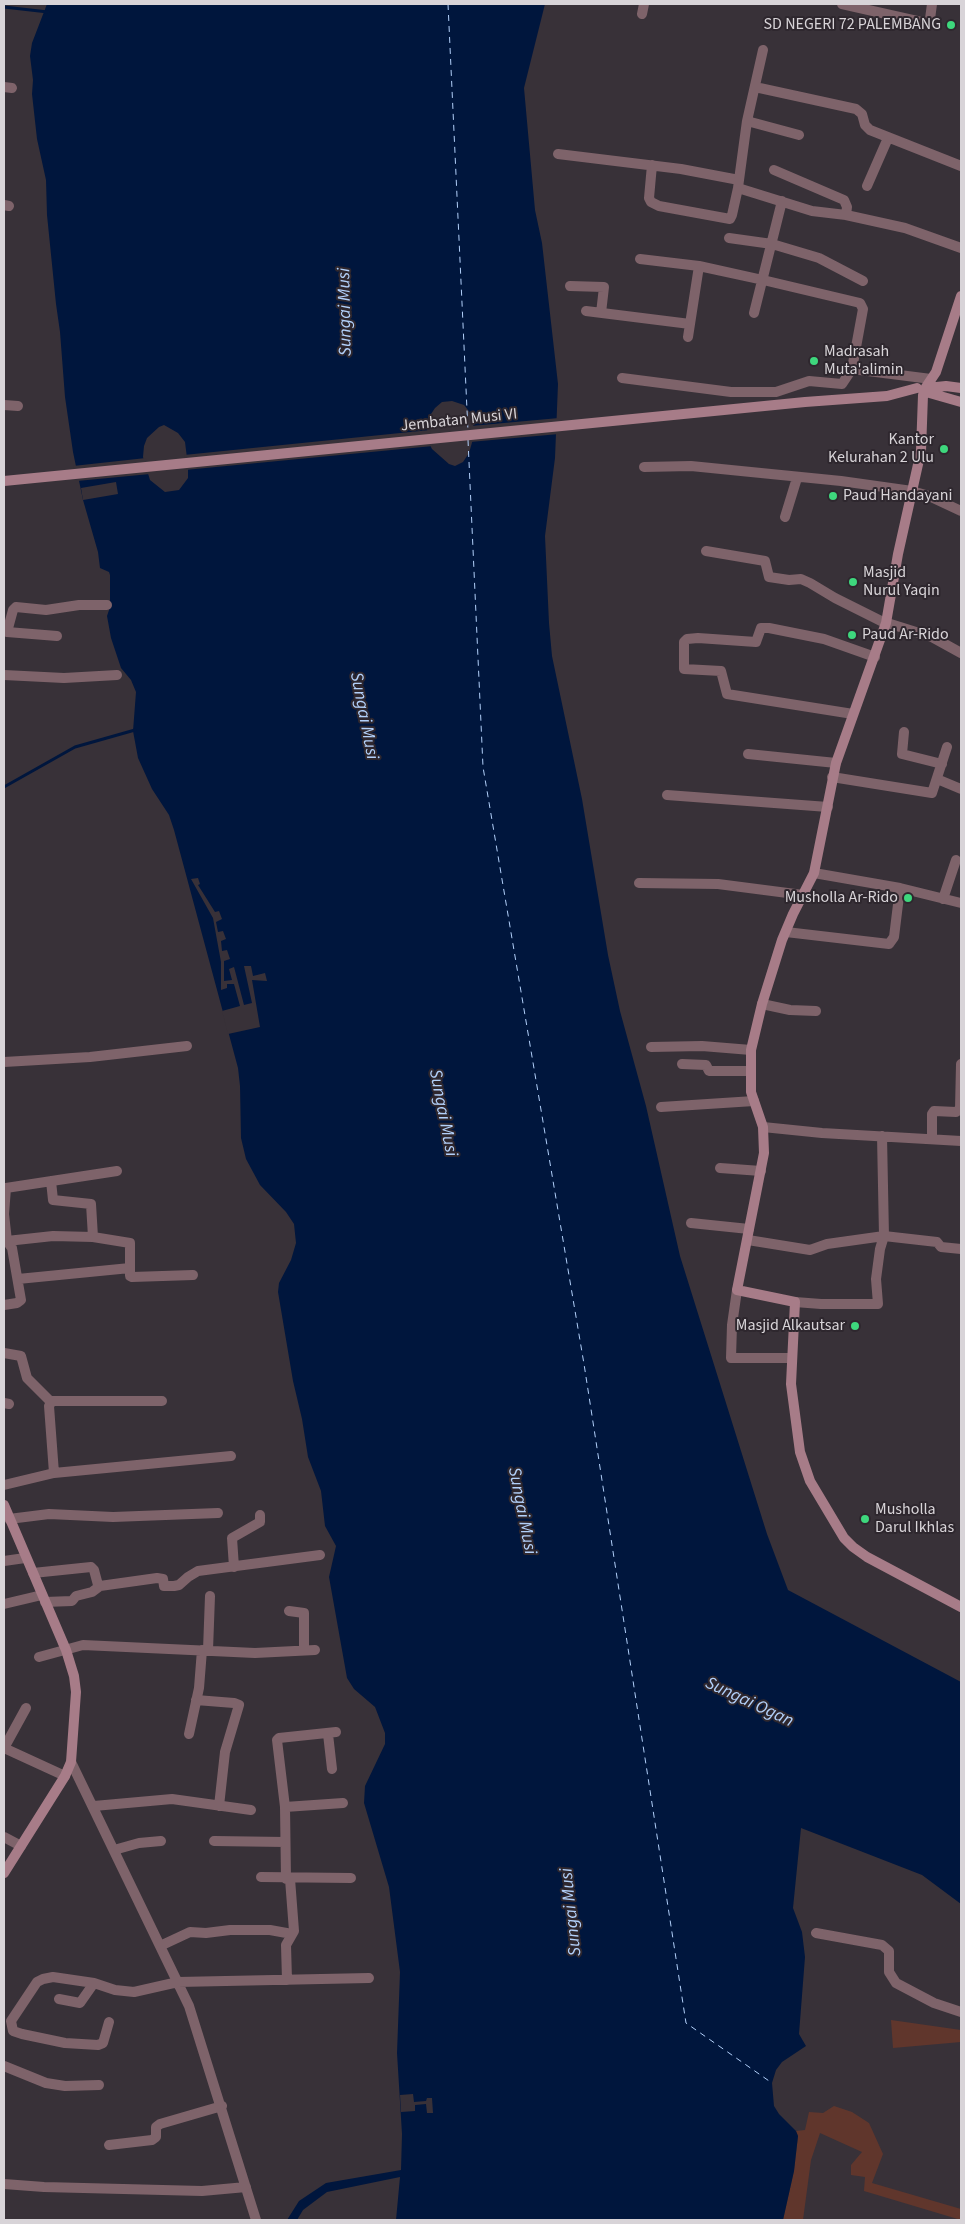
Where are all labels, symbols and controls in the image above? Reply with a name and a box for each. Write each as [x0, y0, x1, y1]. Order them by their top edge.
place label: SD NEGERI 72 PALEMBANG [764, 15, 941, 35]
marker: SD NEGERI 72 PALEMBANG [945, 19, 957, 31]
water label: Sungai Musi [334, 268, 358, 356]
place label: Madrasah Muta'alimin [824, 342, 903, 380]
marker: Madrasah Muta'alimin [808, 355, 820, 367]
street label: Jembatan Musi VI [400, 405, 518, 437]
place label: Kantor Kelurahan 2 Ulu [828, 430, 934, 468]
marker: Kantor Kelurahan 2 Ulu [938, 443, 950, 455]
place label: Paud Handayani [843, 486, 952, 506]
marker: Paud Handayani [827, 490, 839, 502]
place label: Masjid Nurul Yaqin [863, 563, 940, 601]
marker: Masjid Nurul Yaqin [847, 576, 859, 588]
place label: Paud Ar-Rido [862, 625, 949, 645]
marker: Paud Ar-Rido [846, 629, 858, 641]
water label: Sungai Musi [344, 670, 382, 762]
place label: Musholla Ar-Rido [785, 888, 898, 908]
marker: Musholla Ar-Rido [902, 892, 914, 904]
water label: Sungai Musi [423, 1067, 461, 1159]
place label: Masjid Alkautsar [736, 1316, 845, 1336]
marker: Masjid Alkautsar [849, 1320, 861, 1332]
water label: Sungai Musi [502, 1465, 540, 1557]
place label: Musholla Darul Ikhlas [875, 1500, 954, 1538]
marker: Musholla Darul Ikhlas [859, 1513, 871, 1525]
water label: Sungai Ogan [701, 1673, 797, 1733]
water label: Sungai Musi [557, 1867, 587, 1957]

